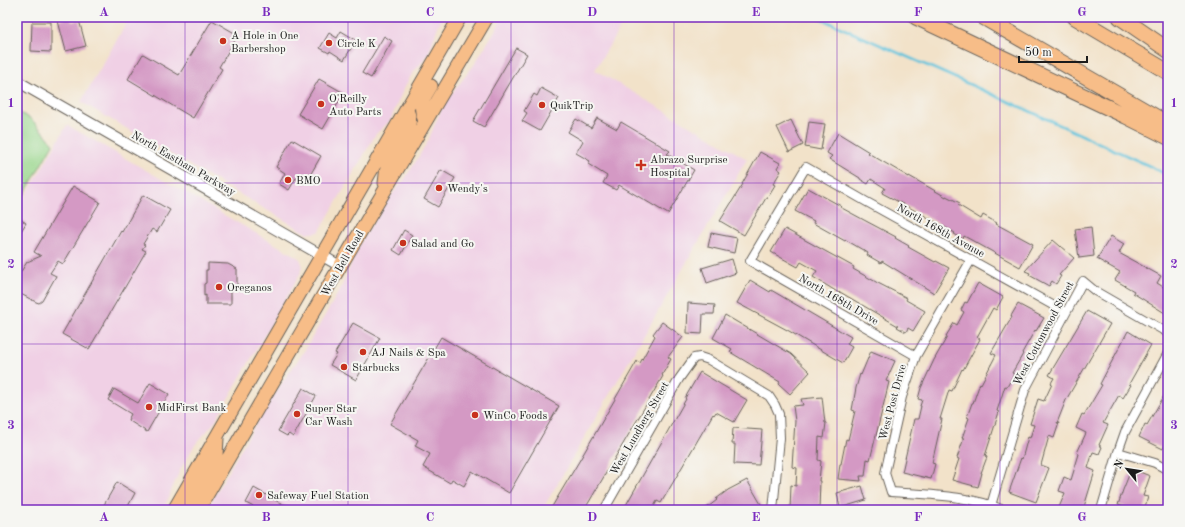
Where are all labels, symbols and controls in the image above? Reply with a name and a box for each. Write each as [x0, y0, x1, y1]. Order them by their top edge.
text: A [99, 6, 109, 19]
text: B [261, 6, 271, 19]
text: C [426, 6, 434, 19]
text: D [587, 6, 597, 19]
text: E [752, 6, 761, 19]
text: F [914, 6, 923, 19]
text: G [1077, 6, 1087, 19]
place label: A Hole in One Barbershop [231, 31, 298, 55]
marker: A Hole in One Barbershop [218, 36, 228, 46]
marker: Circle K [324, 38, 334, 48]
scale bar [1019, 38, 1087, 64]
place label: Circle K [337, 39, 376, 50]
text: 50 m [1025, 46, 1052, 59]
place label: O'Reilly Auto Parts [329, 94, 381, 118]
text: 1 [7, 97, 15, 110]
text: 1 [1170, 97, 1178, 110]
marker: O'Reilly Auto Parts [316, 99, 326, 109]
marker: QuikTrip [537, 100, 547, 110]
place label: QuikTrip [550, 101, 594, 112]
street label: North Eastham Parkway [129, 130, 237, 199]
place label: Abrazo Surprise Hospital [650, 155, 728, 179]
marker: Abrazo Surprise Hospital [635, 159, 647, 171]
marker: BMO [283, 175, 293, 185]
place label: BMO [296, 176, 321, 187]
marker: Wendy's [434, 183, 444, 193]
place label: Wendy's [447, 184, 488, 195]
street label: North 168th Avenue [895, 203, 986, 260]
street label: West Bell Road [320, 229, 367, 298]
marker: Salad and Go [398, 238, 408, 248]
place label: Salad and Go [411, 239, 474, 250]
text: 2 [7, 258, 15, 271]
text: 2 [1170, 258, 1178, 271]
street label: North 168th Drive [797, 273, 880, 328]
street label: West Cottonwood Street [1012, 280, 1077, 388]
marker: Oreganos [214, 282, 224, 292]
place label: Oreganos [227, 283, 272, 294]
marker: AJ Nails & Spa [358, 347, 368, 357]
place label: AJ Nails & Spa [371, 348, 446, 359]
marker: Starbucks [339, 362, 349, 372]
place label: Starbucks [352, 363, 400, 374]
street label: West Post Drive [878, 363, 909, 441]
street label: West Lundberg Street [609, 380, 672, 477]
marker: MidFirst Bank [144, 402, 154, 412]
place label: MidFirst Bank [157, 403, 227, 414]
place label: Super Star Car Wash [305, 404, 357, 428]
marker: Super Star Car Wash [292, 409, 302, 419]
marker: WinCo Foods [470, 410, 480, 420]
place label: WinCo Foods [483, 411, 547, 422]
text: 3 [7, 419, 15, 432]
text: 3 [1170, 419, 1178, 432]
north arrow [1107, 449, 1147, 489]
text: N [1113, 458, 1127, 471]
marker: Safeway Fuel Station [254, 490, 264, 500]
place label: Safeway Fuel Station [267, 491, 369, 502]
text: A [99, 511, 109, 524]
text: B [261, 511, 271, 524]
text: C [426, 511, 434, 524]
text: D [587, 511, 597, 524]
text: E [752, 511, 761, 524]
text: F [914, 511, 923, 524]
text: G [1077, 511, 1087, 524]

